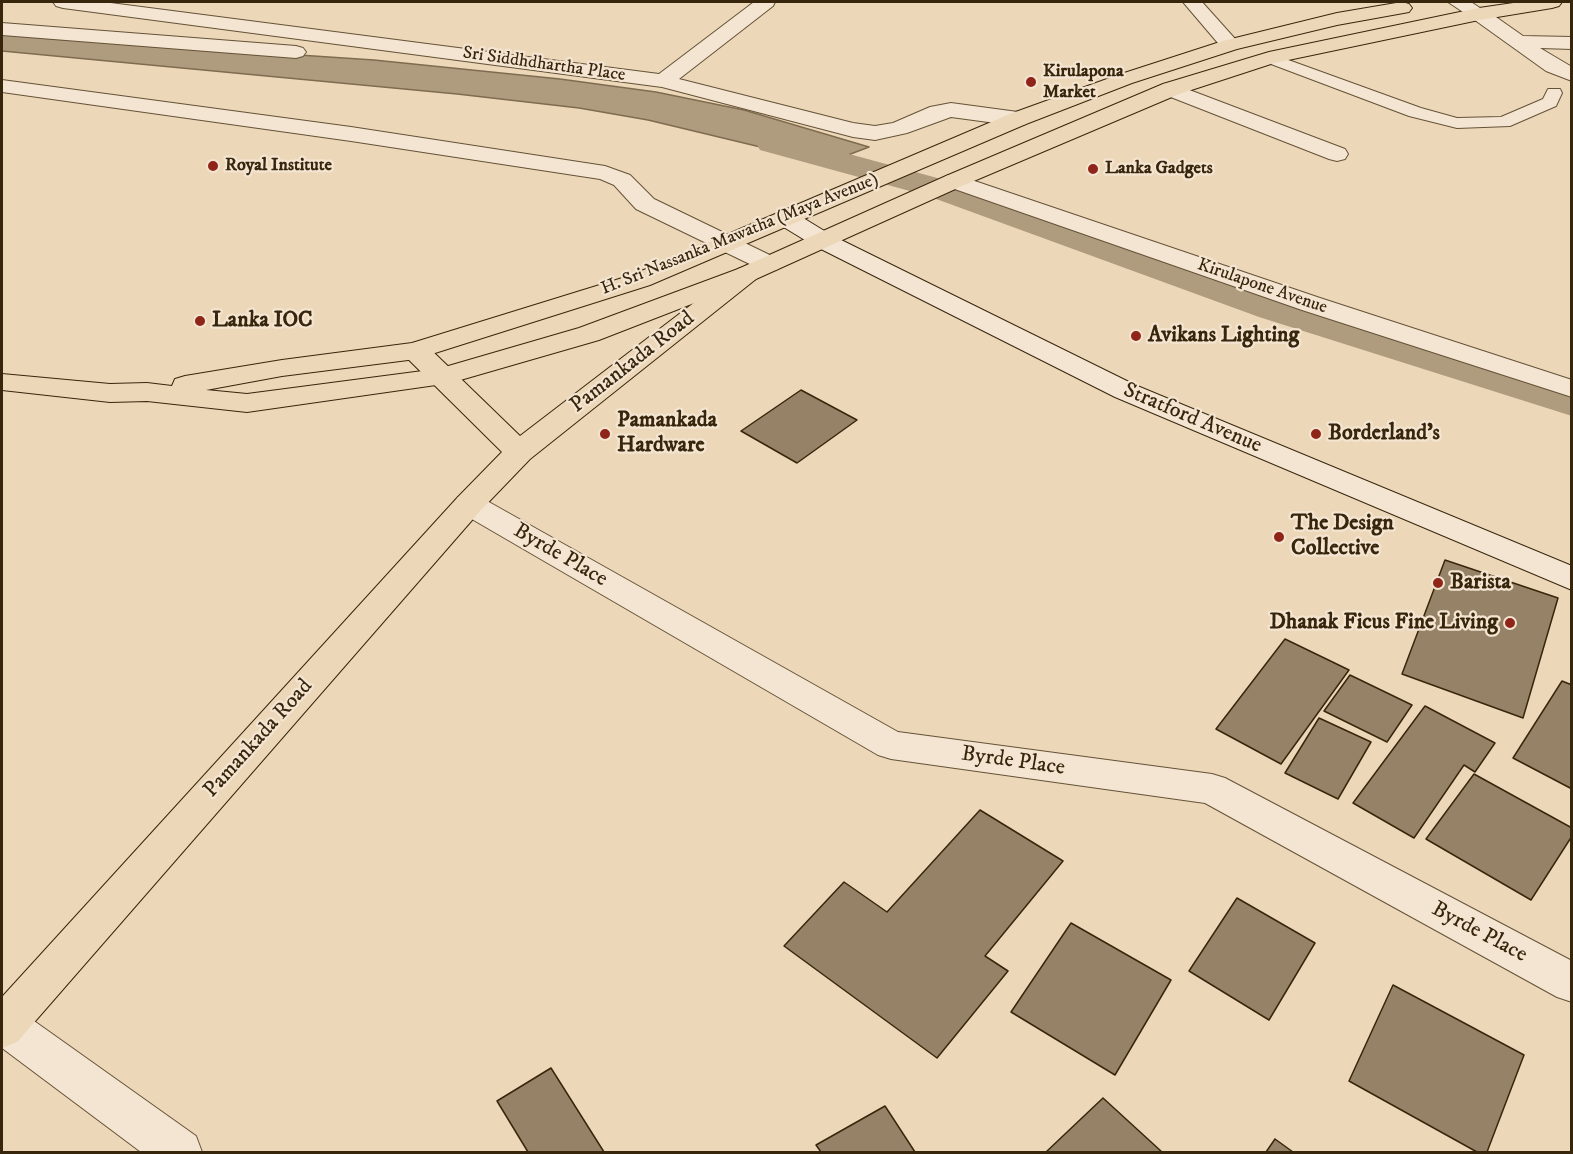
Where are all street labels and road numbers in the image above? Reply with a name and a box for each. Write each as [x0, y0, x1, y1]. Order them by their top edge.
street label: Sri Siddhdhartha Place [461, 43, 627, 87]
street label: H. Sri Nassanka Mawatha (Maya Avenue) [598, 169, 882, 301]
street label: Kirulapone Avenue [1194, 255, 1330, 319]
street label: Pamankada Road [566, 306, 700, 420]
street label: Stratford Avenue [1119, 378, 1265, 460]
street label: Byrde Place [508, 518, 612, 594]
street label: Pamankada Road [199, 674, 319, 804]
street label: Byrde Place [959, 742, 1067, 782]
street label: Byrde Place [1427, 897, 1531, 969]

